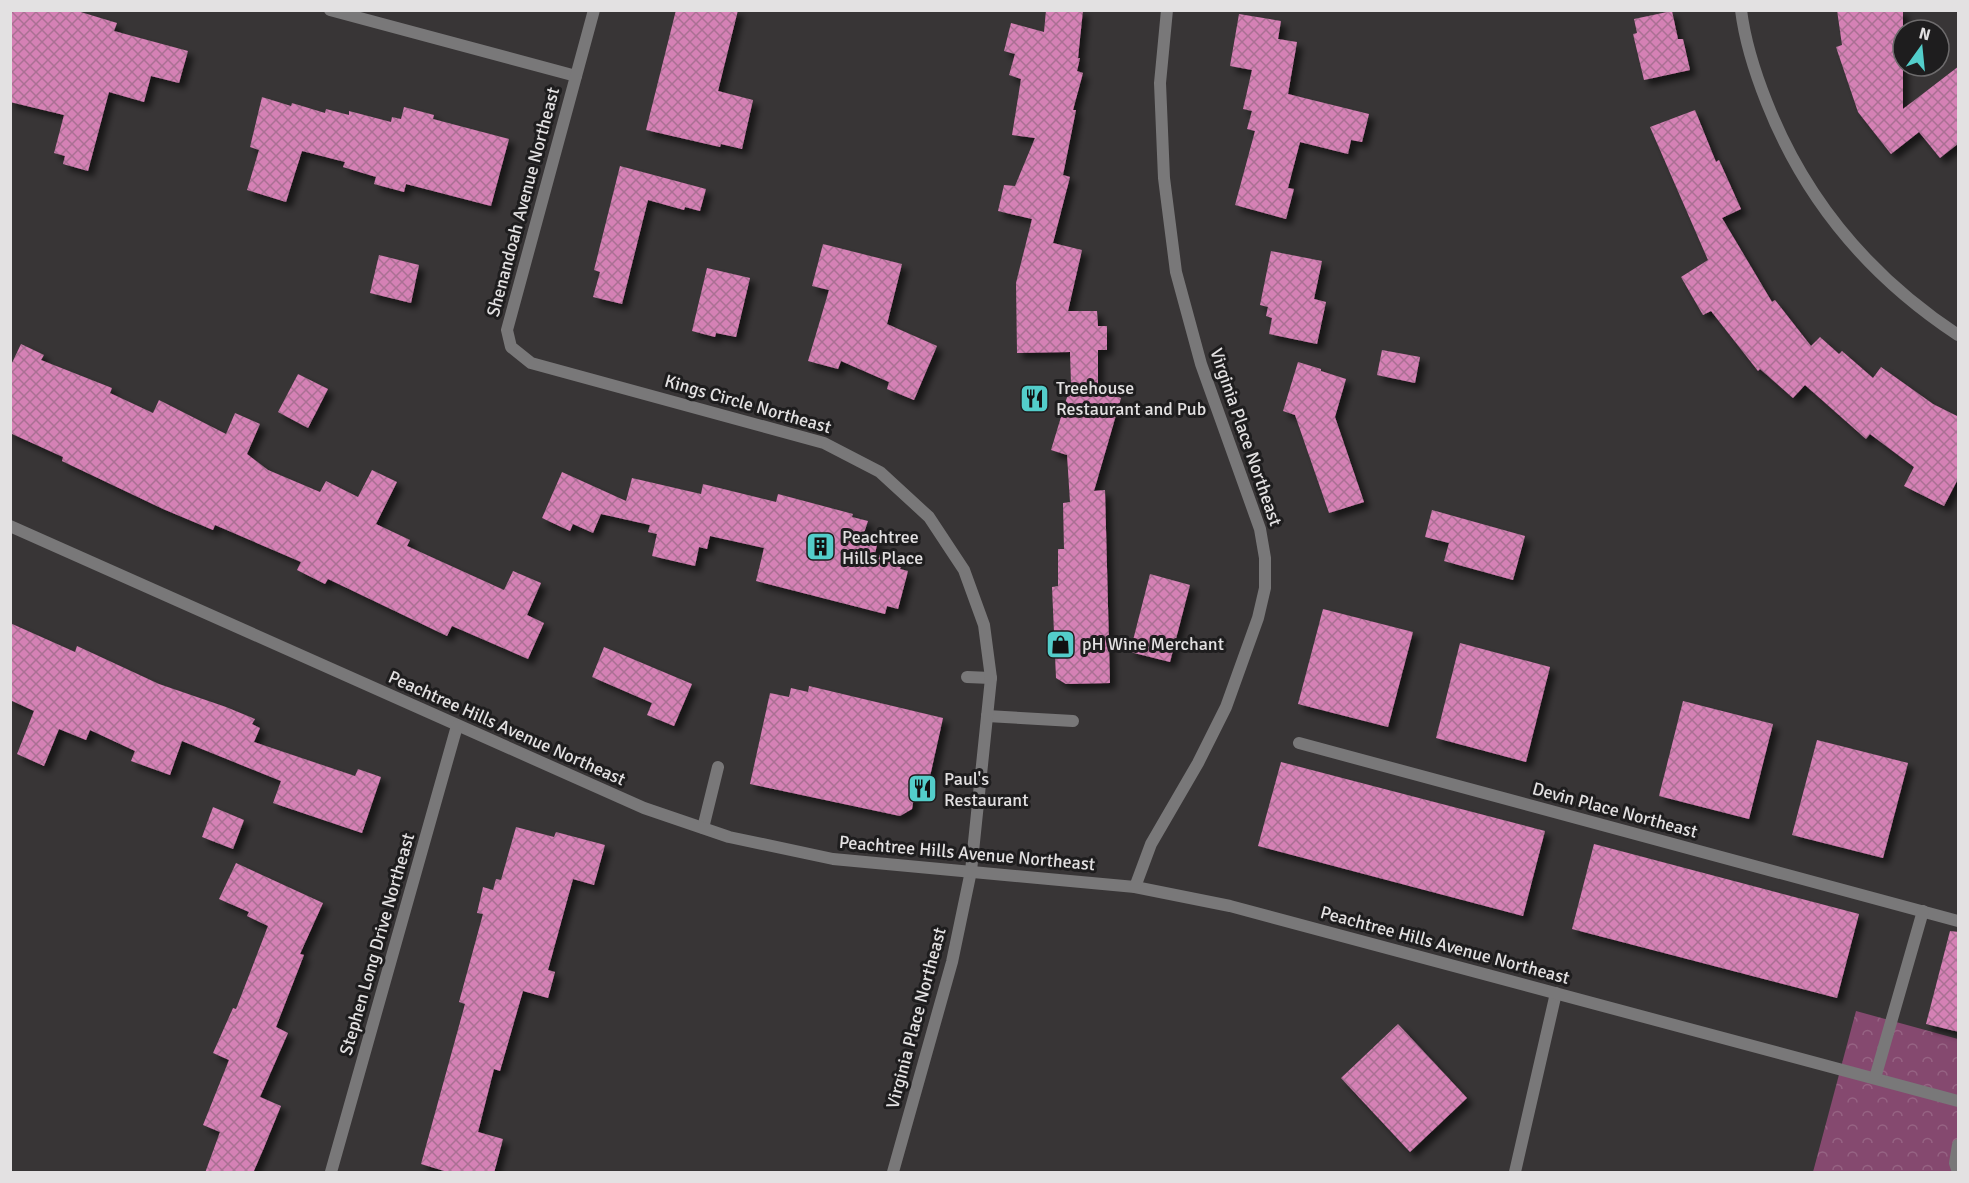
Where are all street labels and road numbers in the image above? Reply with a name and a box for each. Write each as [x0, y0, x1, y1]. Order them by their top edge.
street label: Shenandoah Avenue Northeast [482, 85, 564, 319]
street label: Virginia Place Northeast [1205, 345, 1287, 529]
street label: Kings Circle Northeast [662, 370, 834, 438]
street label: Peachtree Hills Avenue Northeast [385, 666, 629, 790]
street label: Devin Place Northeast [1530, 777, 1700, 843]
street label: Stephen Long Drive Northeast [335, 830, 419, 1058]
street label: Peachtree Hills Avenue Northeast [838, 831, 1096, 875]
street label: Peachtree Hills Avenue Northeast [1318, 901, 1572, 989]
street label: Virginia Place Northeast [881, 925, 951, 1111]

